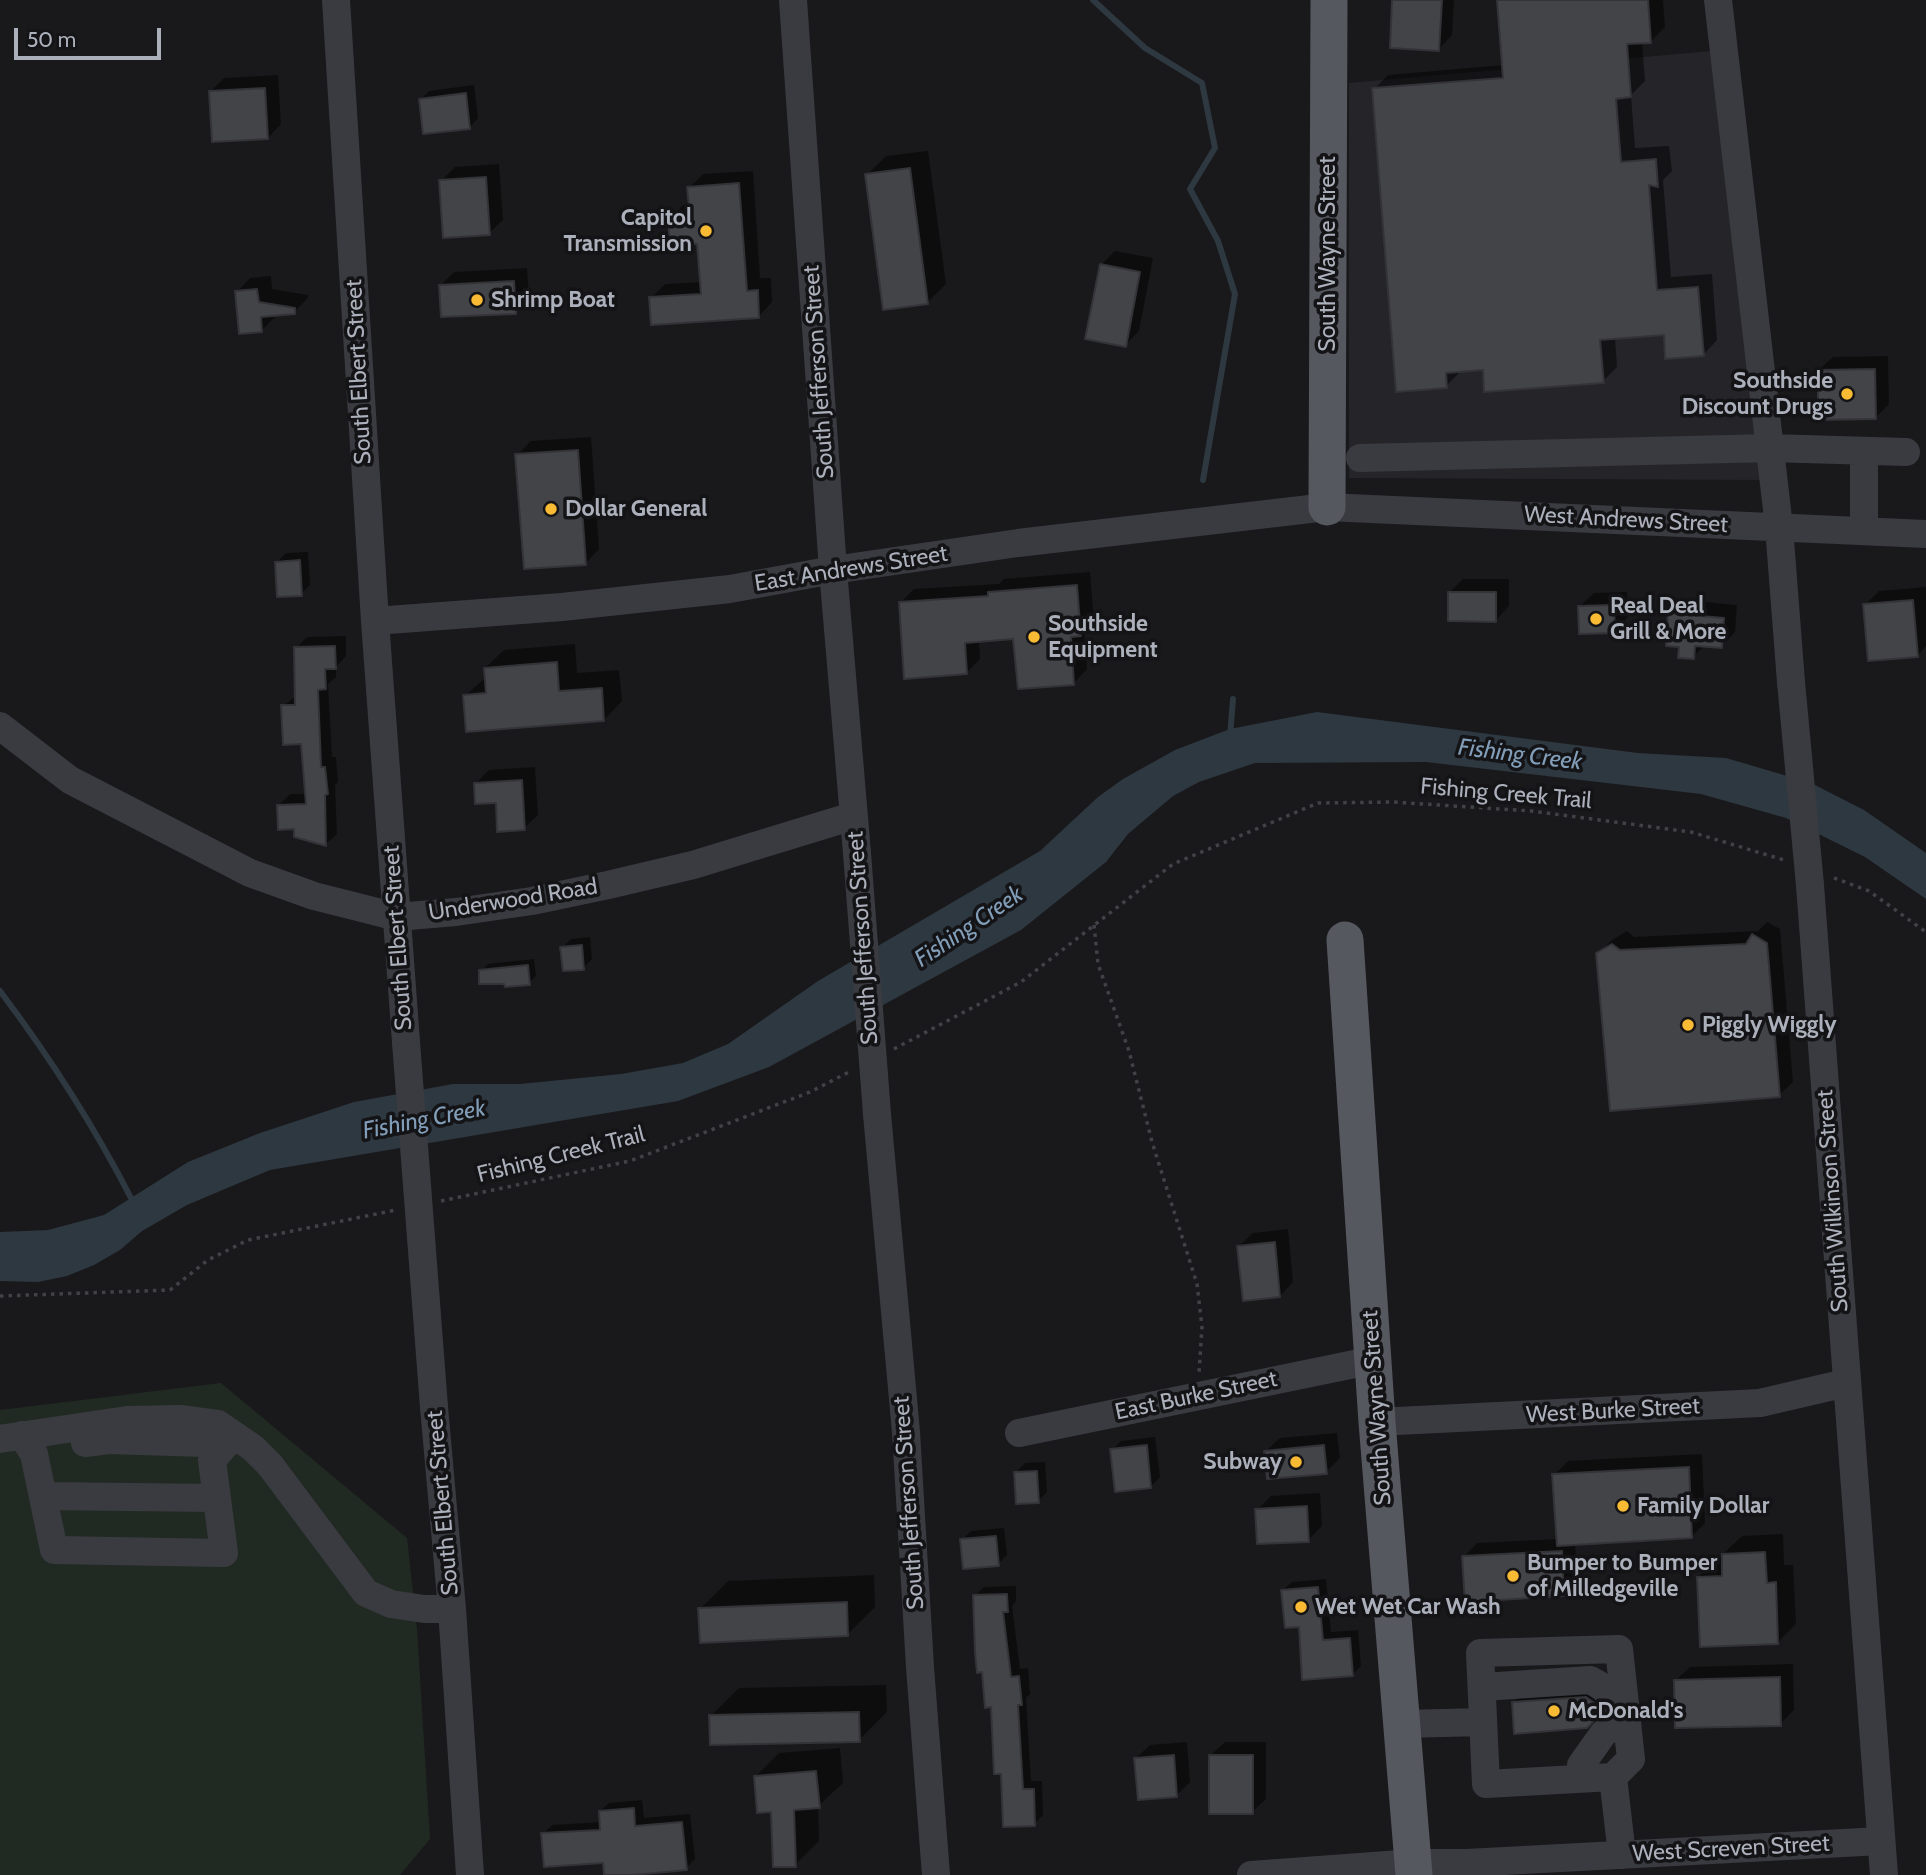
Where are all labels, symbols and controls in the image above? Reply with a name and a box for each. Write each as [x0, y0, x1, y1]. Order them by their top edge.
scale bar [18, 14, 164, 58]
text: 50 m [27, 27, 76, 52]
street label: South Wayne Street [1314, 156, 1342, 352]
place label: Capitol Transmission [564, 204, 692, 258]
marker: Capitol Transmission [698, 223, 714, 239]
street label: South Jefferson Street [798, 264, 840, 480]
street label: South Elbert Street [340, 279, 378, 465]
place label: Shrimp Boat [491, 286, 615, 314]
marker: Shrimp Boat [469, 292, 485, 308]
place label: Southside Discount Drugs [1682, 367, 1833, 421]
marker: Southside Discount Drugs [1839, 386, 1855, 402]
place label: Dollar General [565, 495, 707, 523]
marker: Dollar General [543, 501, 559, 517]
street label: West Andrews Street [1523, 501, 1729, 539]
street label: East Andrews Street [752, 540, 950, 598]
place label: Real Deal Grill & More [1610, 592, 1726, 646]
place label: Southside Equipment [1048, 610, 1158, 664]
marker: Real Deal Grill & More [1588, 611, 1604, 627]
marker: Southside Equipment [1026, 629, 1042, 645]
water label: Fishing Creek [1456, 733, 1584, 777]
street label: Fishing Creek Trail [1419, 773, 1593, 815]
street label: South Jefferson Street [842, 830, 884, 1046]
street label: South Elbert Street [378, 844, 418, 1032]
street label: Underwood Road [427, 873, 599, 927]
water label: Fishing Creek [909, 880, 1029, 974]
place label: Piggly Wiggly [1702, 1011, 1836, 1039]
marker: Piggly Wiggly [1680, 1017, 1696, 1033]
street label: South Wilkinson Street [1811, 1089, 1855, 1313]
water label: Fishing Creek [360, 1094, 488, 1146]
street label: Fishing Creek Trail [474, 1121, 648, 1189]
street label: South Wayne Street [1356, 1310, 1398, 1506]
street label: East Burke Street [1112, 1365, 1280, 1427]
street label: West Burke Street [1525, 1393, 1701, 1429]
street label: South Jefferson Street [888, 1395, 930, 1611]
street label: South Elbert Street [421, 1409, 465, 1597]
place label: Subway [1203, 1448, 1282, 1476]
marker: Subway [1288, 1454, 1304, 1470]
place label: Family Dollar [1637, 1492, 1769, 1520]
marker: Family Dollar [1615, 1498, 1631, 1514]
place label: Bumper to Bumper of Milledgeville [1527, 1549, 1717, 1603]
marker: Bumper to Bumper of Milledgeville [1505, 1568, 1521, 1584]
place label: Wet Wet Car Wash [1315, 1593, 1501, 1621]
marker: Wet Wet Car Wash [1293, 1599, 1309, 1615]
place label: McDonald's [1568, 1697, 1684, 1725]
marker: McDonald's [1546, 1703, 1562, 1719]
street label: West Screven Street [1632, 1830, 1830, 1868]

